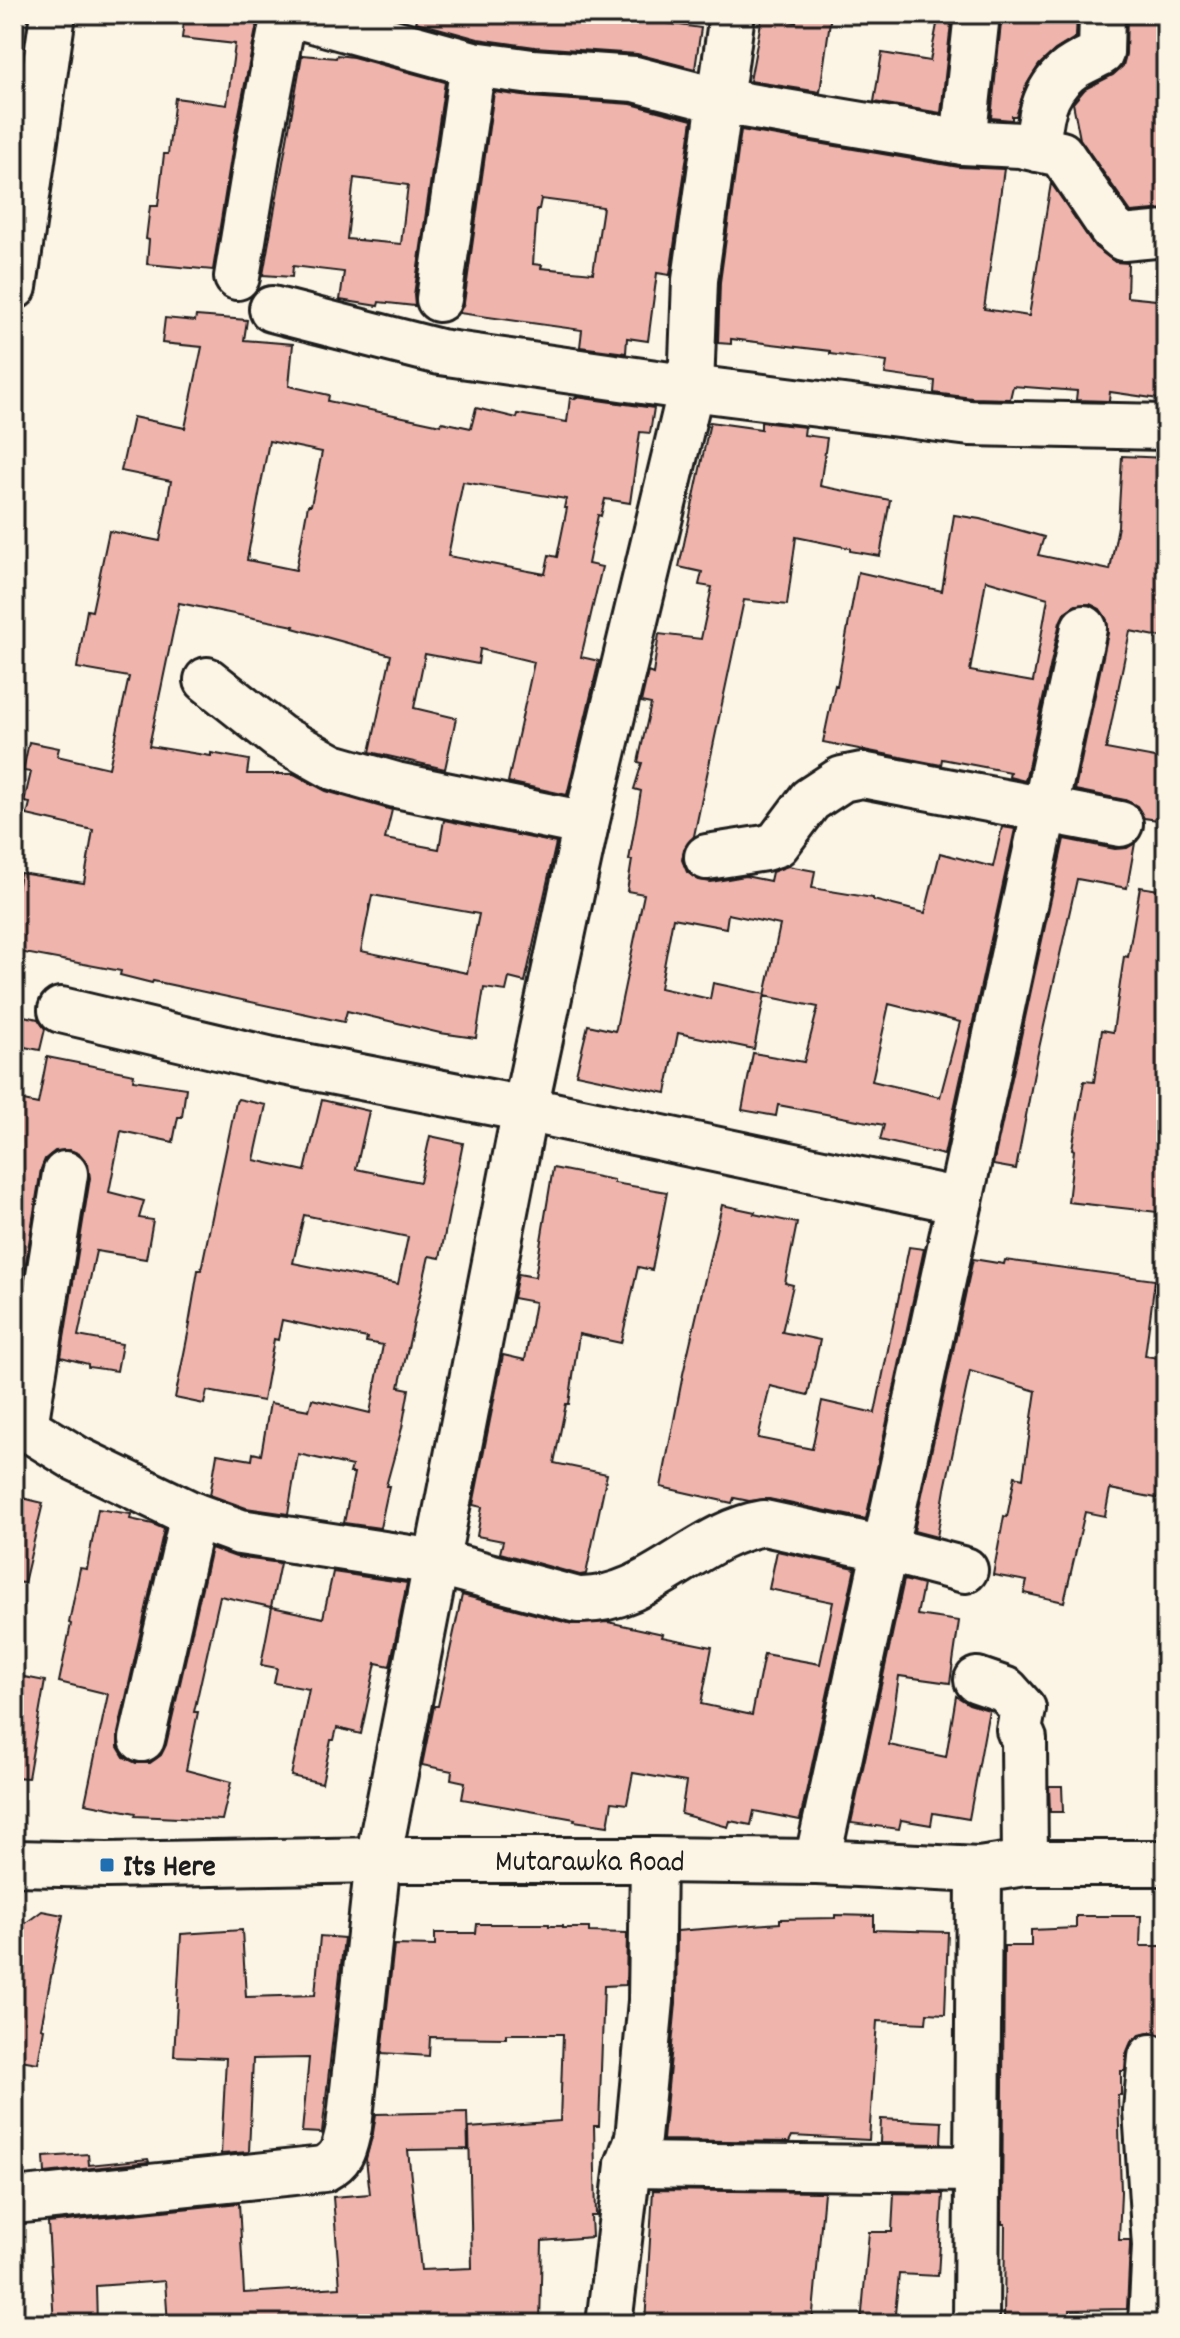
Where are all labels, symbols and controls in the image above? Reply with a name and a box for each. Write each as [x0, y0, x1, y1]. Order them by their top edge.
street label: Mutarawka Road [495, 1843, 685, 1886]
place label: Its Here [123, 1848, 216, 1891]
marker: Its Here [98, 1856, 116, 1874]

